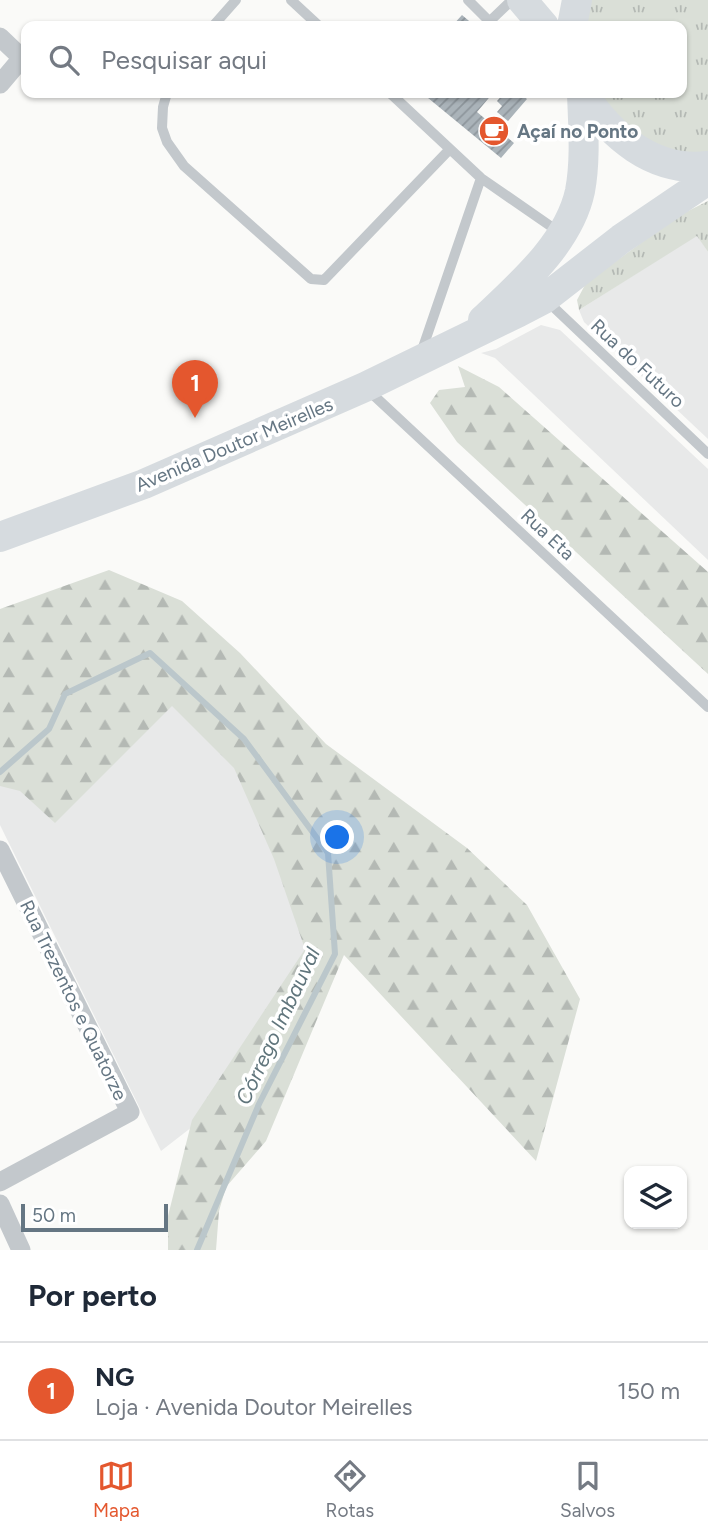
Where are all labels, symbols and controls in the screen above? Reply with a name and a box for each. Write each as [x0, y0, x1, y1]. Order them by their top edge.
search box [21, 21, 687, 98]
icon: search [45, 41, 83, 79]
text: Pesquisar aqui [101, 44, 267, 76]
cafe icon: Açaí no Ponto [477, 114, 511, 148]
place label: Açaí no Ponto [517, 120, 638, 143]
street label: Rua do Futuro [586, 314, 689, 413]
pin: 1 [172, 360, 218, 418]
street label: Avenida Doutor Meirelles [132, 392, 337, 497]
street label: Rua Eta [516, 504, 579, 565]
your location [320, 820, 354, 854]
street label: Rua Trezentos e Quatorze [15, 896, 132, 1104]
water label: Córrego Imbauval [230, 943, 325, 1108]
map controls [624, 1166, 687, 1229]
button: layers [624, 1166, 687, 1229]
scale bar [21, 1201, 168, 1233]
text: 50 m [32, 1204, 76, 1227]
text: Por perto [28, 1277, 157, 1314]
text: NG [95, 1361, 134, 1393]
text: 1 [46, 1377, 56, 1405]
text: 150 m [617, 1377, 680, 1405]
text: Loja · Avenida Doutor Meirelles [95, 1393, 413, 1421]
tab: Mapa [93, 1457, 140, 1522]
tab: Rotas [326, 1457, 374, 1522]
tab: Salvos [560, 1457, 615, 1522]

